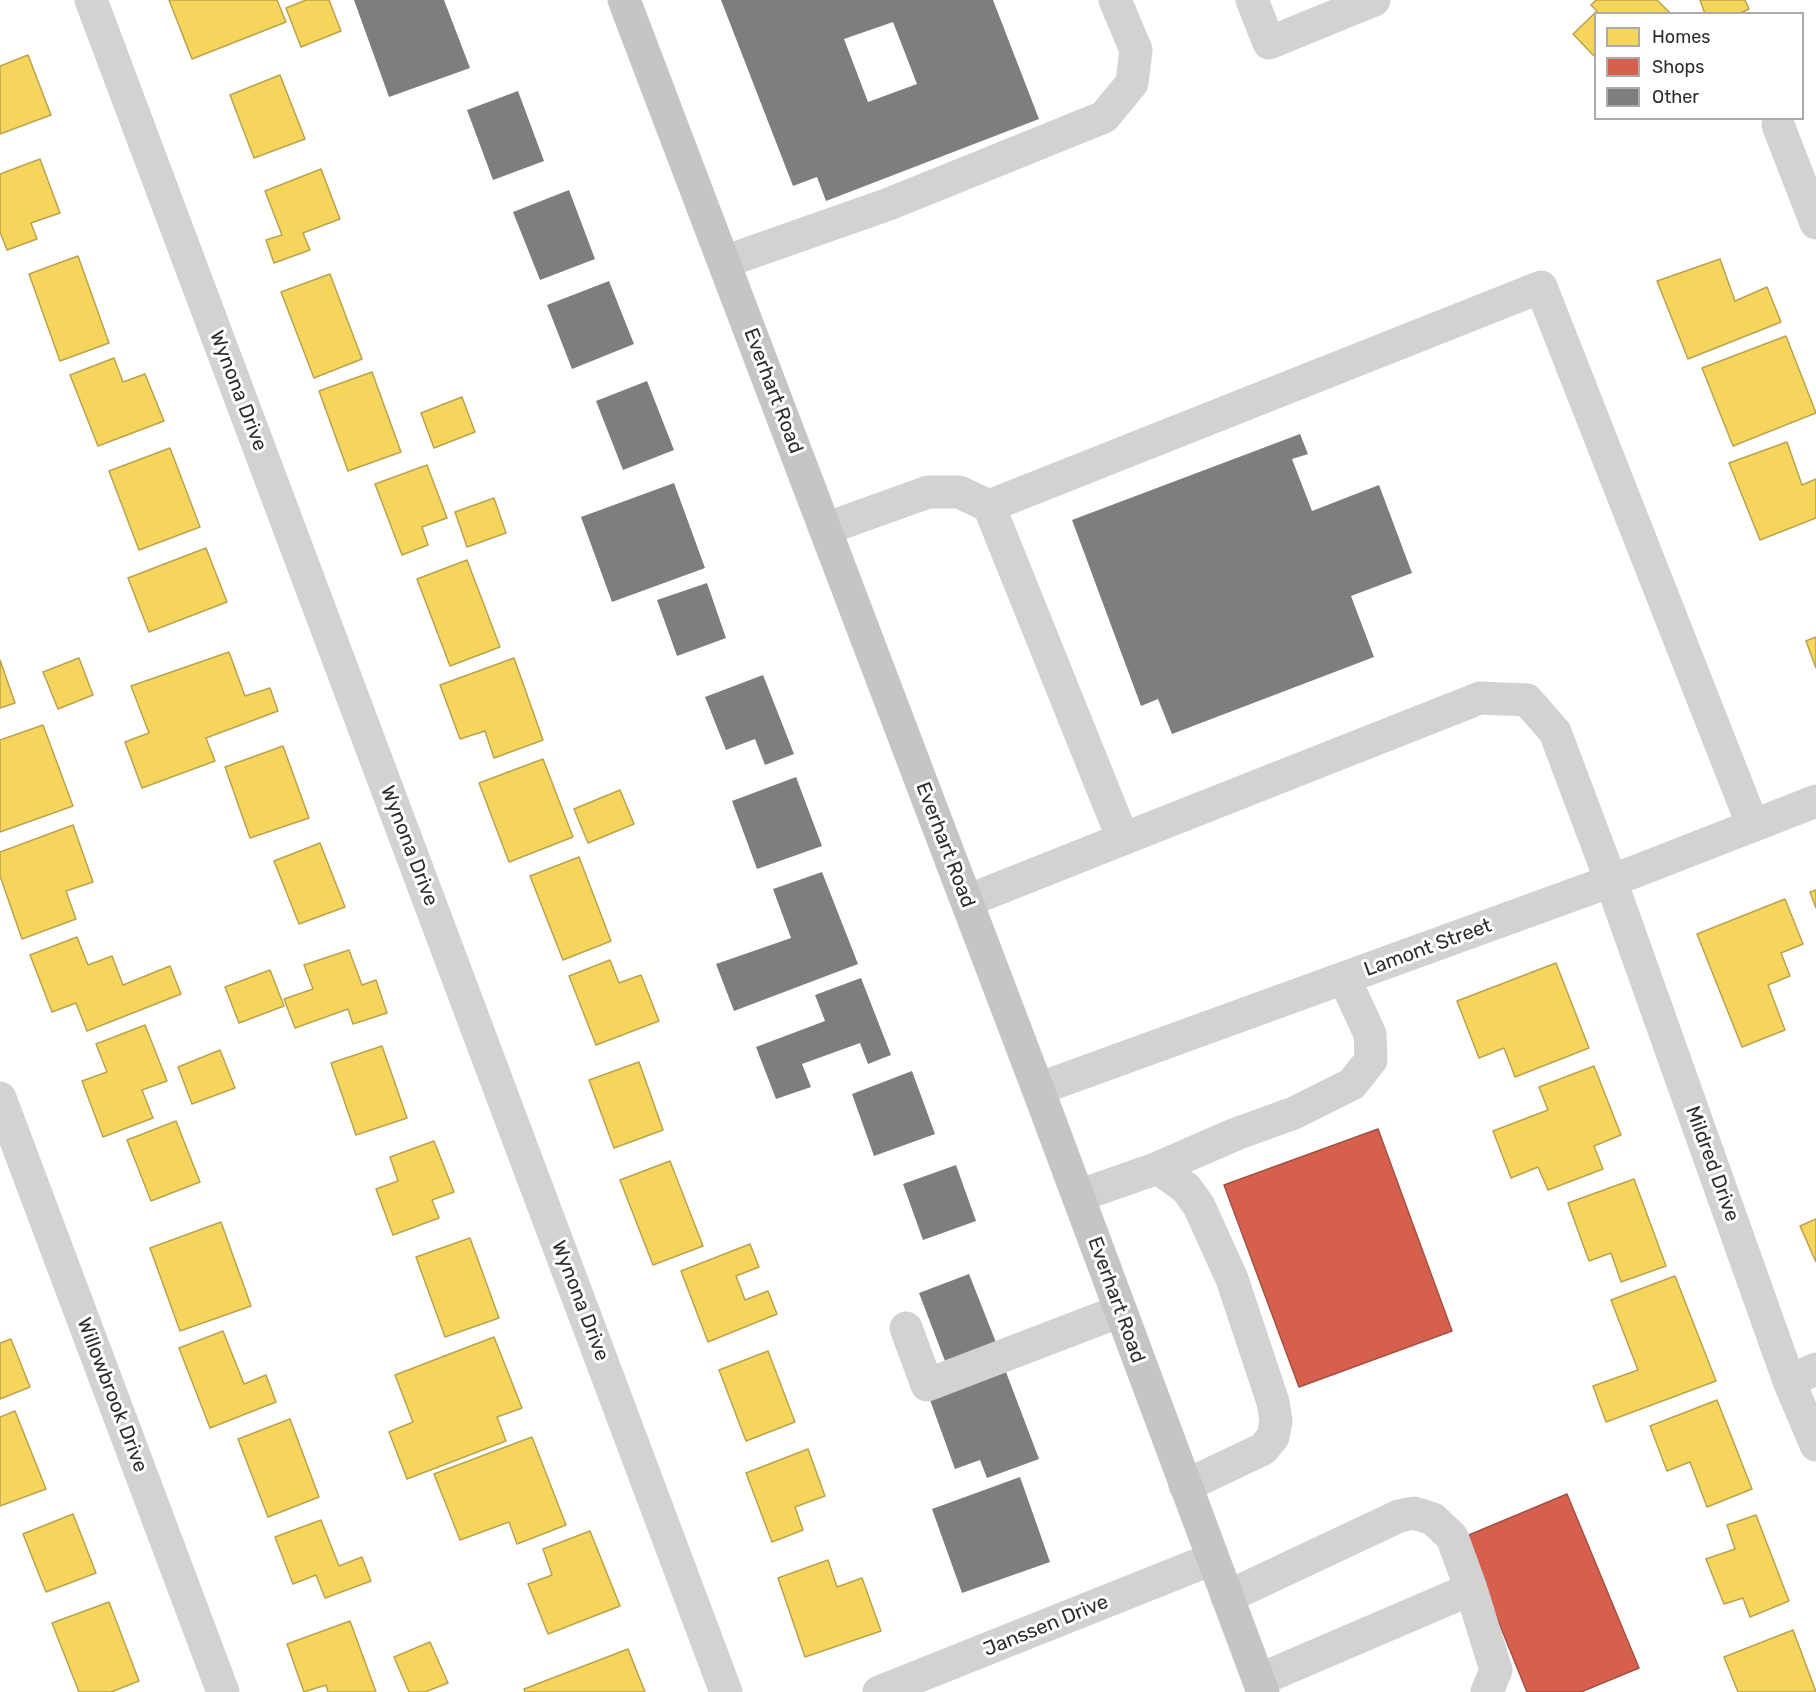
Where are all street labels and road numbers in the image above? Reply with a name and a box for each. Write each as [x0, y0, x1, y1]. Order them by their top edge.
street label: Everhart Road [738, 325, 808, 457]
street label: Wynona Drive [204, 327, 272, 455]
street label: Everhart Road [910, 779, 980, 911]
street label: Wynona Drive [375, 782, 443, 910]
street label: Lamont Street [1361, 914, 1495, 982]
street label: Mildred Drive [1680, 1103, 1744, 1225]
street label: Everhart Road [1082, 1234, 1150, 1366]
street label: Wynona Drive [546, 1237, 614, 1365]
street label: Willowbrook Drive [72, 1314, 152, 1476]
street label: Janssen Drive [980, 1590, 1112, 1662]

